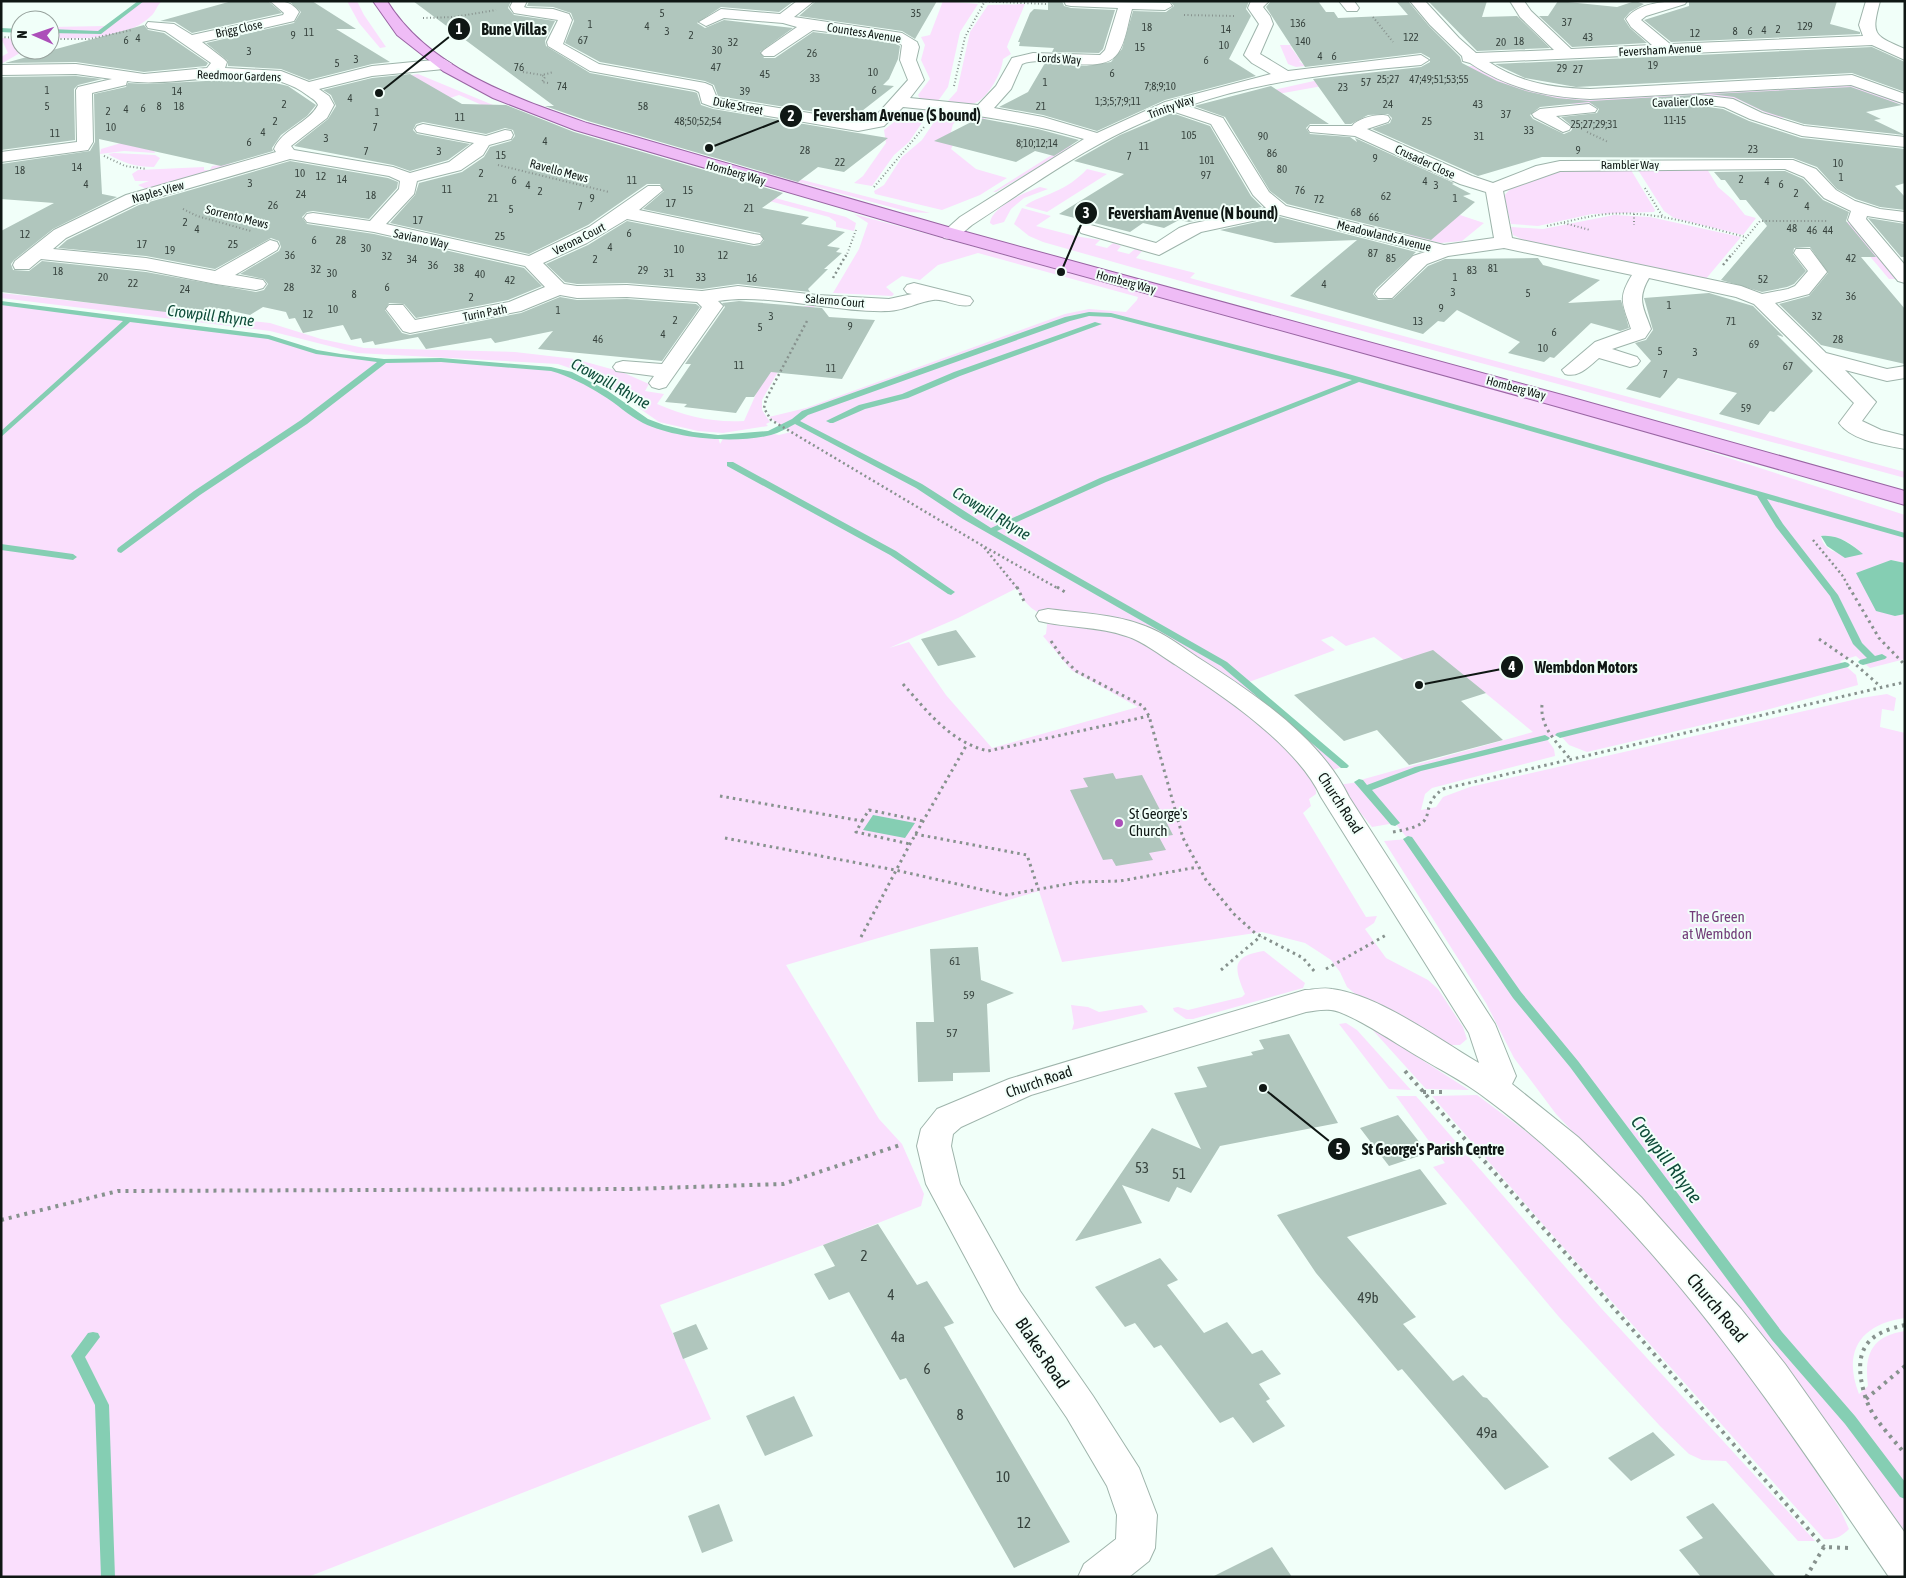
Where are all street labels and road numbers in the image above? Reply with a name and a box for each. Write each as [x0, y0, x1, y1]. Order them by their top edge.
street label: Brigg Close [214, 17, 264, 41]
street label: Countess Avenue [826, 20, 902, 46]
street label: Feversham Avenue [1618, 41, 1702, 59]
street label: Lords Way [1037, 51, 1082, 67]
street label: Reedmoor Gardens [197, 68, 281, 84]
street label: Trinity Way [1146, 92, 1196, 122]
street label: Duke Street [712, 94, 765, 118]
street label: Cavalier Close [1652, 94, 1714, 110]
street label: Crusader Close [1393, 142, 1457, 182]
street label: Ravello Mews [528, 156, 590, 186]
street label: Homberg Way [705, 158, 767, 188]
street label: Rambler Way [1601, 158, 1659, 172]
street label: Naples View [130, 178, 186, 206]
street label: Sorrento Mews [204, 202, 270, 232]
street label: Meadowlands Avenue [1335, 217, 1433, 255]
street label: Verona Court [550, 220, 608, 258]
street label: Saviano Way [392, 226, 450, 252]
street label: Homberg Way [1095, 267, 1157, 297]
street label: Salerno Court [805, 291, 866, 311]
street label: Turin Path [462, 302, 508, 324]
street label: Homberg Way [1485, 373, 1547, 403]
street label: Church Road [1314, 769, 1366, 836]
street label: Church Road [1003, 1062, 1074, 1101]
street label: Church Road [1683, 1269, 1752, 1346]
street label: Blakes Road [1011, 1313, 1074, 1392]

